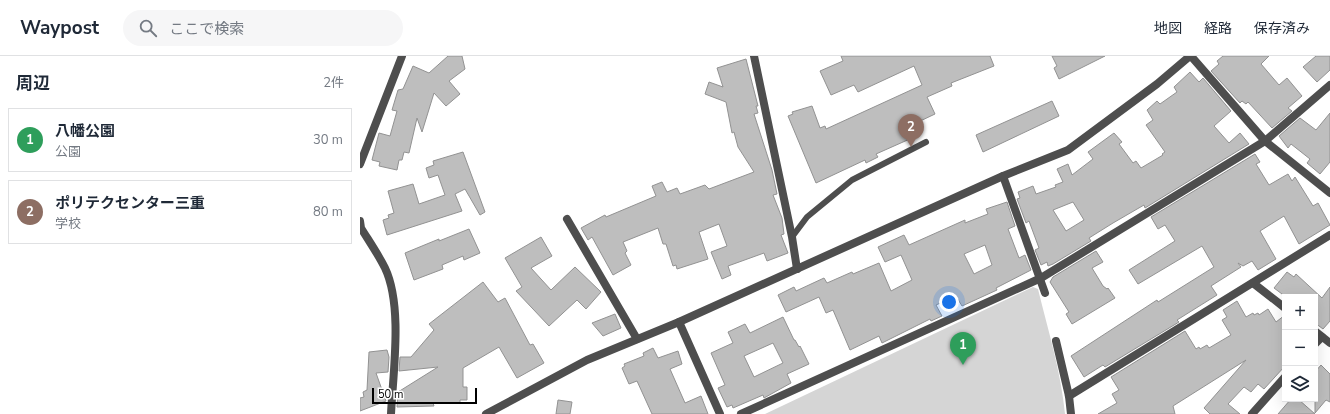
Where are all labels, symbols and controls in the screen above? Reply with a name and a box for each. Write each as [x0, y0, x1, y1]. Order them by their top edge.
search box [123, 10, 403, 46]
text: Waypost [20, 15, 99, 41]
icon: search [137, 17, 159, 39]
text: ここで検索 [169, 19, 244, 39]
text: 地図 [1154, 19, 1182, 38]
text: 経路 [1204, 19, 1232, 38]
text: 保存済み [1254, 19, 1310, 38]
text: 周辺 [16, 72, 50, 95]
text: 2件 [323, 74, 344, 92]
pin: 2 [898, 114, 924, 147]
text: 八幡公園 [55, 121, 115, 141]
text: 1 [26, 131, 34, 149]
text: 30 m [313, 131, 343, 149]
text: 公園 [55, 143, 81, 161]
text: ポリテクセンター三重 [55, 193, 205, 213]
text: 2 [26, 203, 34, 221]
text: 80 m [313, 203, 343, 221]
text: 学校 [55, 215, 81, 233]
your location [939, 292, 959, 312]
map controls [1282, 294, 1318, 402]
button: + [1282, 294, 1318, 330]
button: − [1282, 330, 1318, 366]
pin: 1 [950, 332, 976, 365]
button: layers [1282, 366, 1318, 402]
scale bar [372, 386, 477, 405]
text: 50 m [378, 387, 403, 402]

